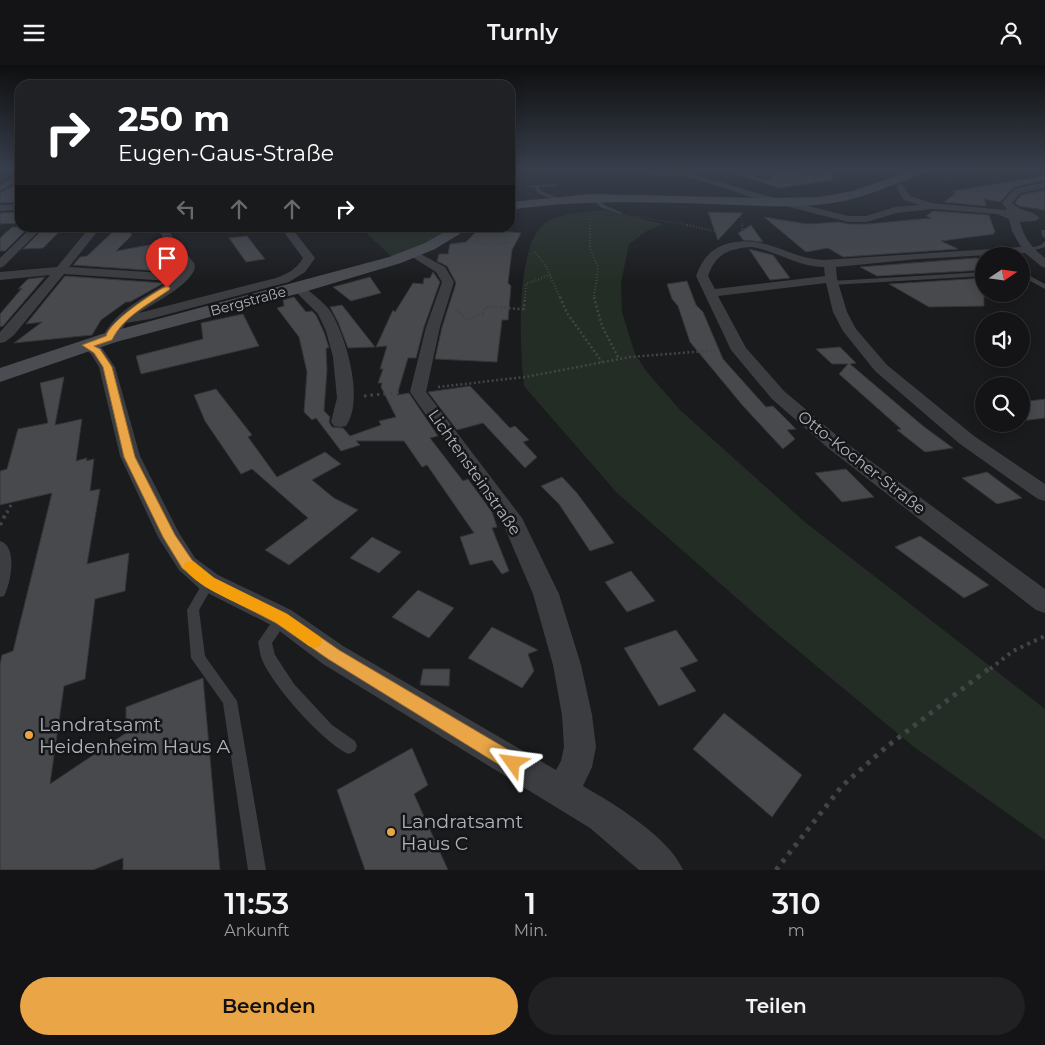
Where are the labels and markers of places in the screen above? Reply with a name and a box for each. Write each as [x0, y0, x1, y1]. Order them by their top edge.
pin [146, 237, 188, 288]
place label: Landratsamt Heidenheim Haus A [39, 713, 230, 758]
marker: Landratsamt Heidenheim Haus A [23, 729, 35, 741]
place label: Landratsamt Haus C [401, 810, 524, 855]
marker: Landratsamt Haus C [385, 826, 397, 838]

